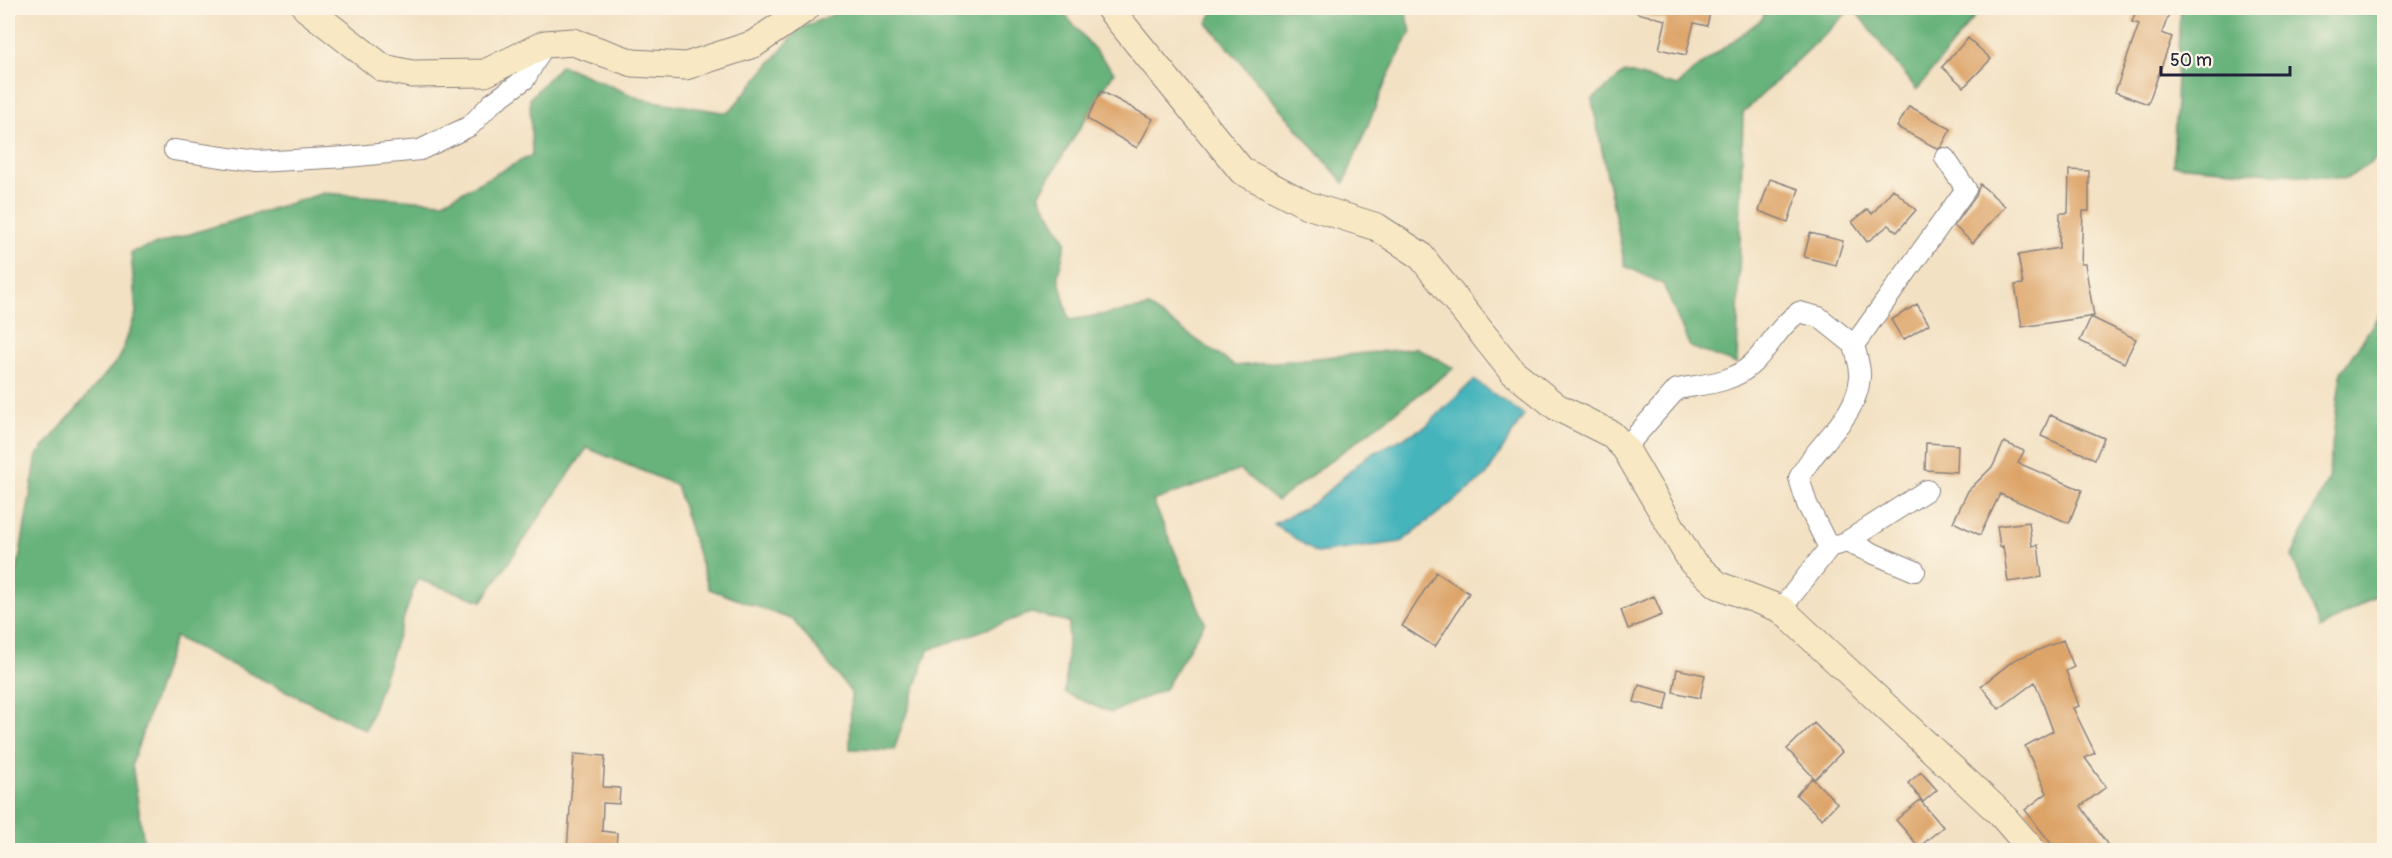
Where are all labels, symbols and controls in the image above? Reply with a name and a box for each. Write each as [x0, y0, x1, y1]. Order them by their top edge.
scale bar [2161, 39, 2290, 77]
text: 50 m [2170, 49, 2212, 72]

